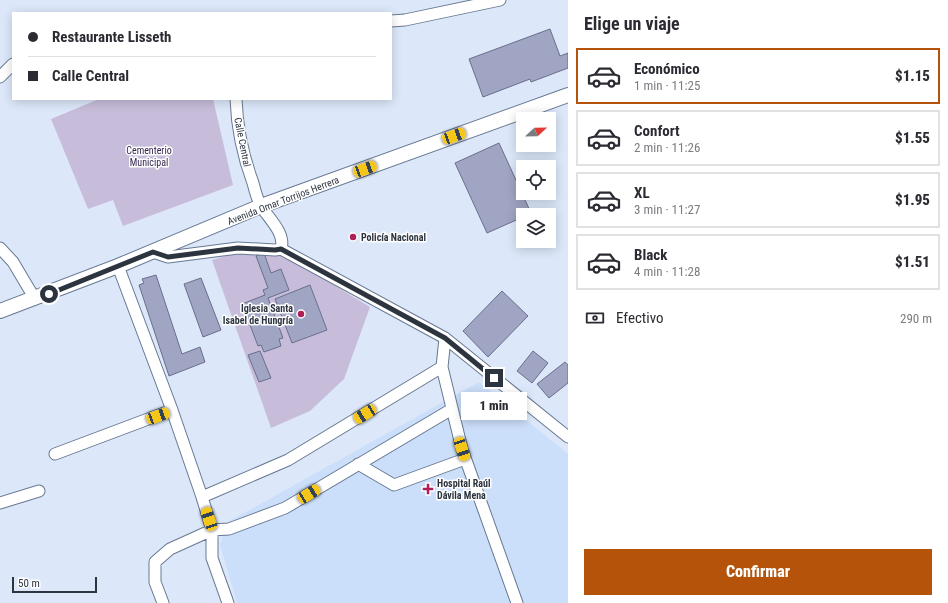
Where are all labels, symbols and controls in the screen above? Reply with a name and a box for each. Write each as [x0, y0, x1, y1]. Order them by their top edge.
text: Elige un viaje [584, 13, 680, 34]
text: Restaurante Lisseth [52, 28, 172, 46]
icon: car [586, 58, 622, 94]
text: Económico [634, 60, 700, 78]
text: Calle Central [52, 67, 129, 85]
text: $1.15 [895, 67, 930, 85]
text: 1 min · 11:25 [634, 78, 700, 93]
north arrow [516, 112, 556, 152]
map controls [516, 112, 556, 248]
street label: Calle Central [232, 116, 253, 168]
icon: car [586, 120, 622, 156]
text: Confort [634, 122, 680, 140]
car [441, 126, 467, 146]
text: $1.55 [895, 129, 930, 147]
text: 2 min · 11:26 [634, 140, 700, 155]
park label: Cementerio Municipal [126, 145, 172, 168]
car [352, 159, 378, 179]
button: locate [516, 160, 556, 200]
street label: Avenida Omar Torrijos Herrera [226, 174, 341, 227]
icon: car [586, 182, 622, 218]
text: XL [634, 184, 650, 202]
text: $1.95 [895, 191, 930, 209]
text: 3 min · 11:27 [634, 202, 700, 217]
button: layers [516, 208, 556, 248]
marker: Policía Nacional [348, 232, 358, 242]
place label: Policía Nacional [361, 232, 426, 243]
icon: car [586, 244, 622, 280]
text: Black [634, 246, 667, 264]
text: $1.51 [895, 253, 930, 271]
text: 4 min · 11:28 [634, 264, 700, 279]
route start [40, 285, 58, 303]
place label: Iglesia Santa Isabel de Hungría [223, 303, 293, 326]
icon: cash [584, 307, 606, 329]
marker: Iglesia Santa Isabel de Hungría [296, 309, 306, 319]
text: Efectivo [616, 309, 664, 327]
text: 290 m [900, 311, 932, 326]
route end [485, 369, 503, 387]
callout: 1 min [461, 392, 527, 420]
text: 1 min [480, 398, 508, 413]
car [352, 403, 378, 425]
car [145, 406, 171, 426]
car [452, 436, 472, 462]
place label: Hospital Raúl Dávila Mena [437, 478, 490, 501]
car [296, 483, 322, 505]
marker: Hospital Raúl Dávila Mena [422, 483, 434, 495]
car [200, 506, 218, 532]
button: Confirmar [584, 549, 932, 595]
scale bar [12, 575, 97, 594]
text: 50 m [18, 577, 40, 590]

